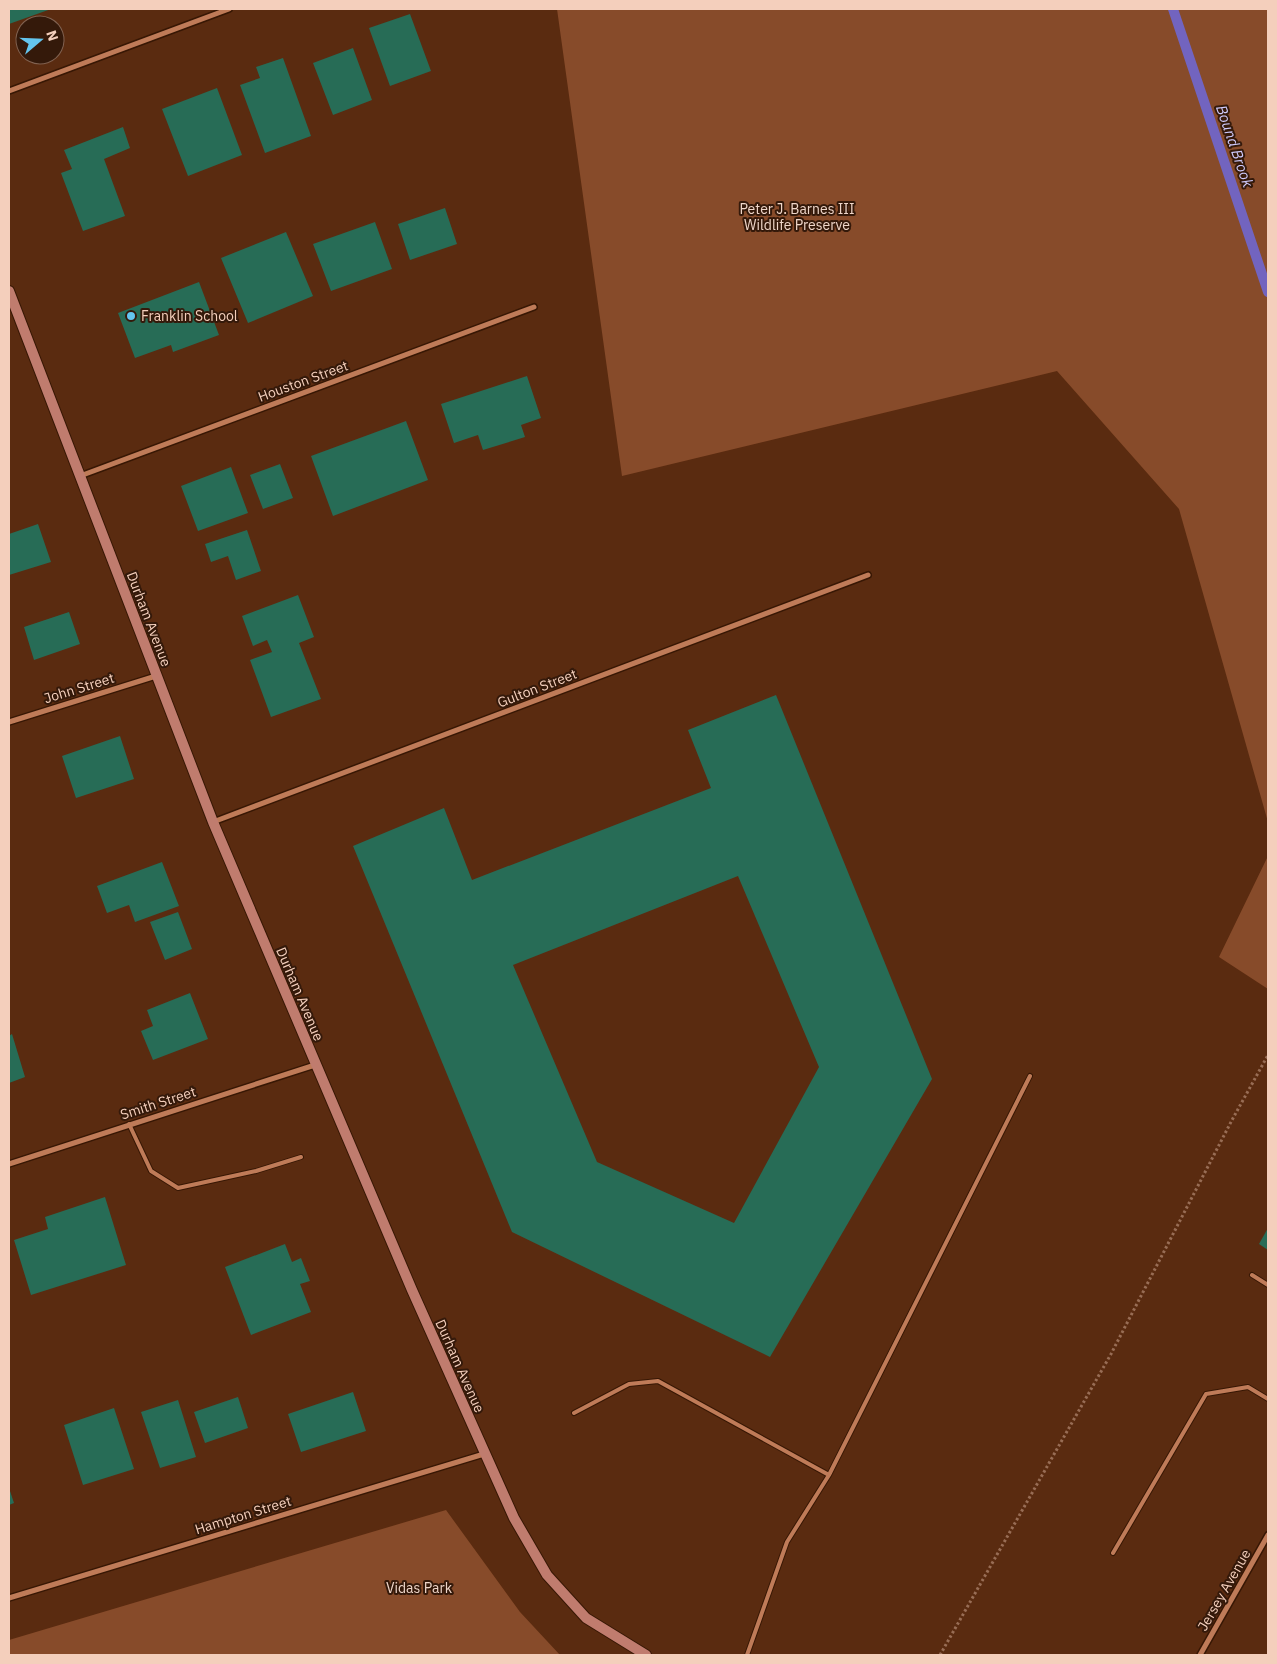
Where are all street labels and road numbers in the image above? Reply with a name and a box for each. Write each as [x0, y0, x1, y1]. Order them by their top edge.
street label: Houston Street [255, 356, 351, 406]
street label: Durham Avenue [123, 569, 175, 669]
street label: Gulton Street [495, 665, 579, 711]
street label: John Street [42, 669, 116, 707]
street label: Durham Avenue [272, 944, 328, 1044]
street label: Smith Street [118, 1082, 198, 1124]
street label: Durham Avenue [431, 1317, 489, 1416]
street label: Hampton Street [193, 1492, 294, 1538]
street label: Jersey Avenue [1193, 1546, 1255, 1634]

